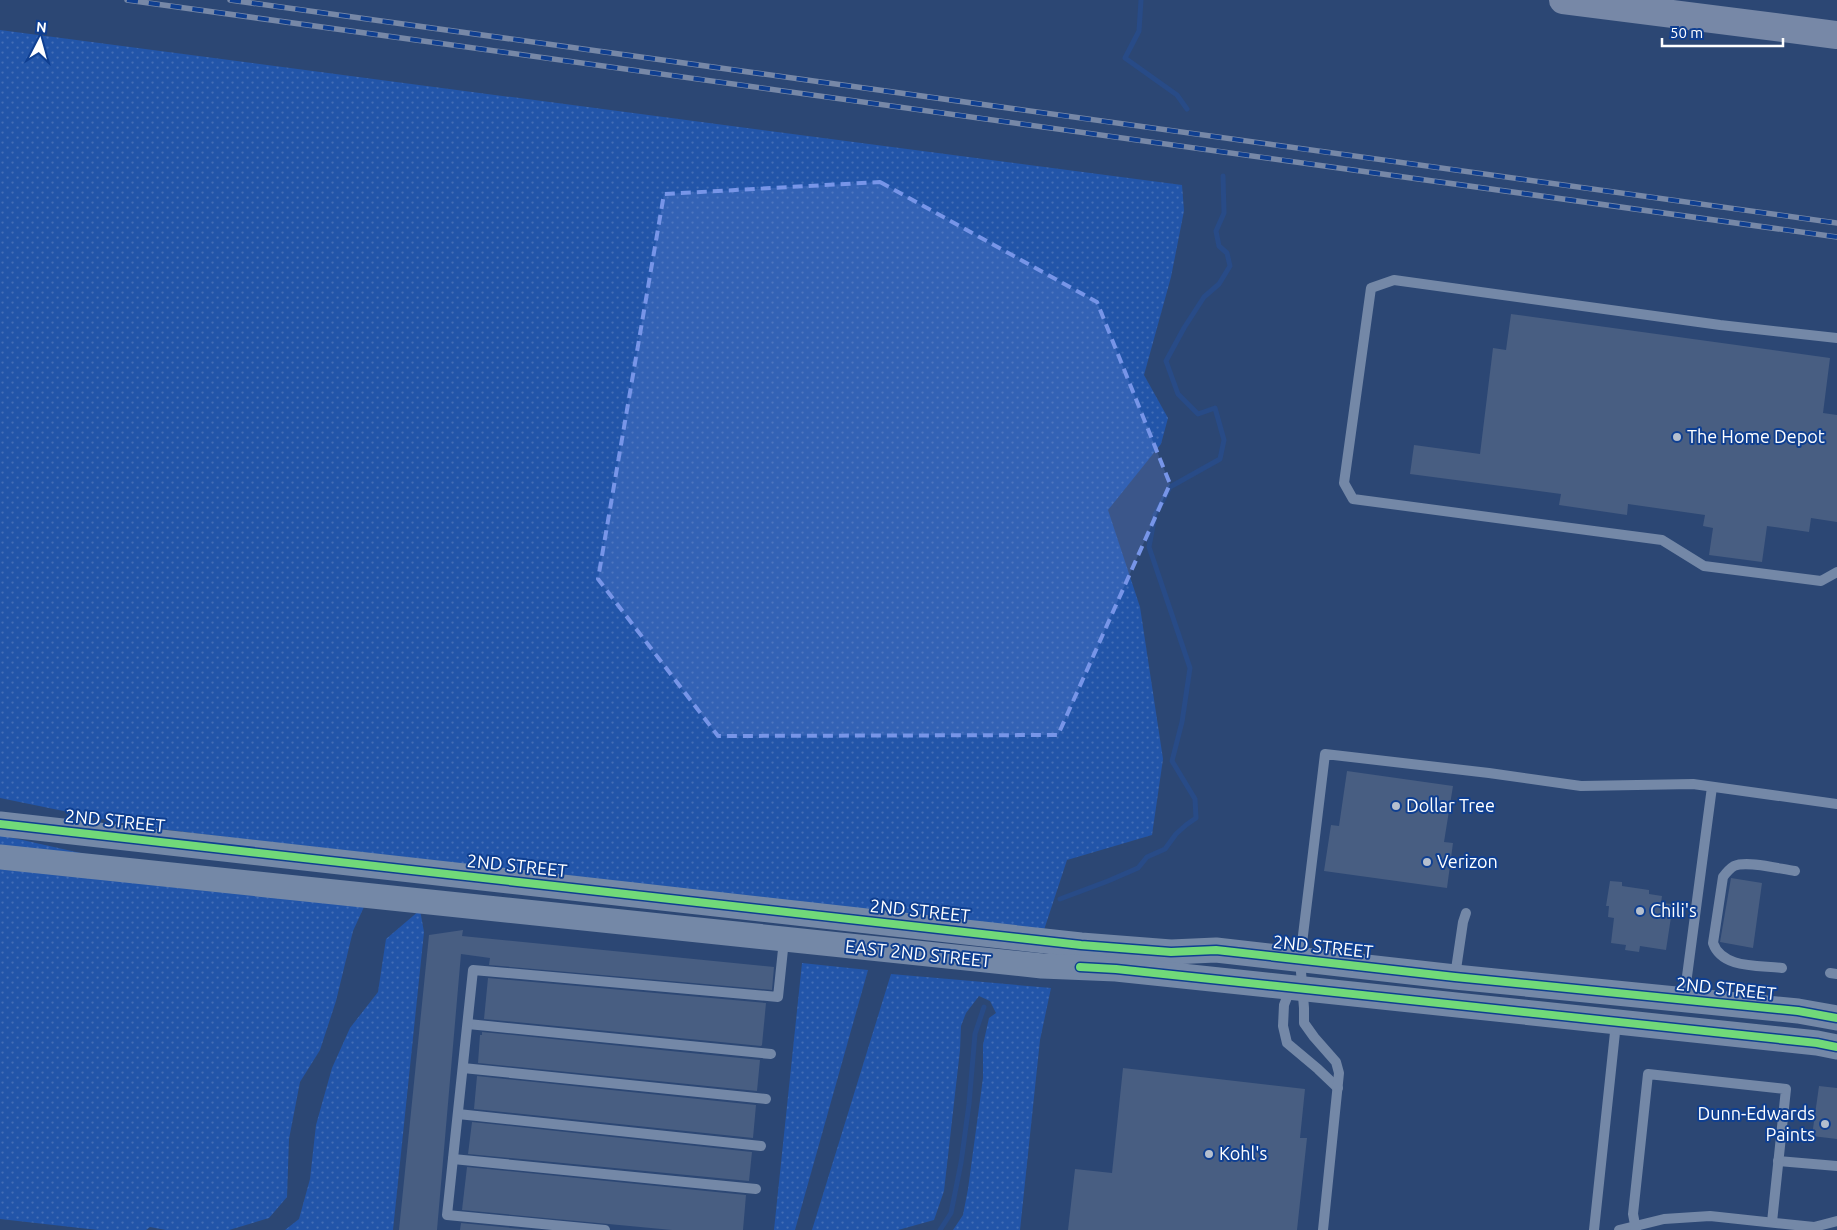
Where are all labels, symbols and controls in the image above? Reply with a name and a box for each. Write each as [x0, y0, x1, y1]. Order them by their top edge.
north arrow [15, 15, 65, 65]
scale bar [1662, 15, 1783, 47]
text: N [35, 19, 47, 36]
text: 50 m [1670, 24, 1703, 41]
place label: The Home Depot [1687, 426, 1825, 446]
marker: The Home Depot [1671, 431, 1683, 443]
place label: Dollar Tree [1406, 795, 1495, 815]
marker: Dollar Tree [1390, 800, 1402, 812]
street label: 2ND STREET [64, 805, 166, 835]
street label: 2ND STREET [466, 850, 568, 880]
place label: Verizon [1437, 851, 1498, 871]
marker: Verizon [1421, 856, 1433, 868]
street label: 2ND STREET [869, 895, 971, 925]
place label: Chili's [1650, 900, 1697, 920]
marker: Chili's [1634, 905, 1646, 917]
street label: 2ND STREET [1272, 931, 1374, 961]
street label: EAST 2ND STREET [844, 935, 992, 971]
street label: 2ND STREET [1675, 973, 1777, 1003]
place label: Dunn-Edwards Paints [1697, 1103, 1815, 1144]
marker: Dunn-Edwards Paints [1819, 1118, 1831, 1130]
place label: Kohl's [1219, 1143, 1268, 1163]
marker: Kohl's [1203, 1148, 1215, 1160]

